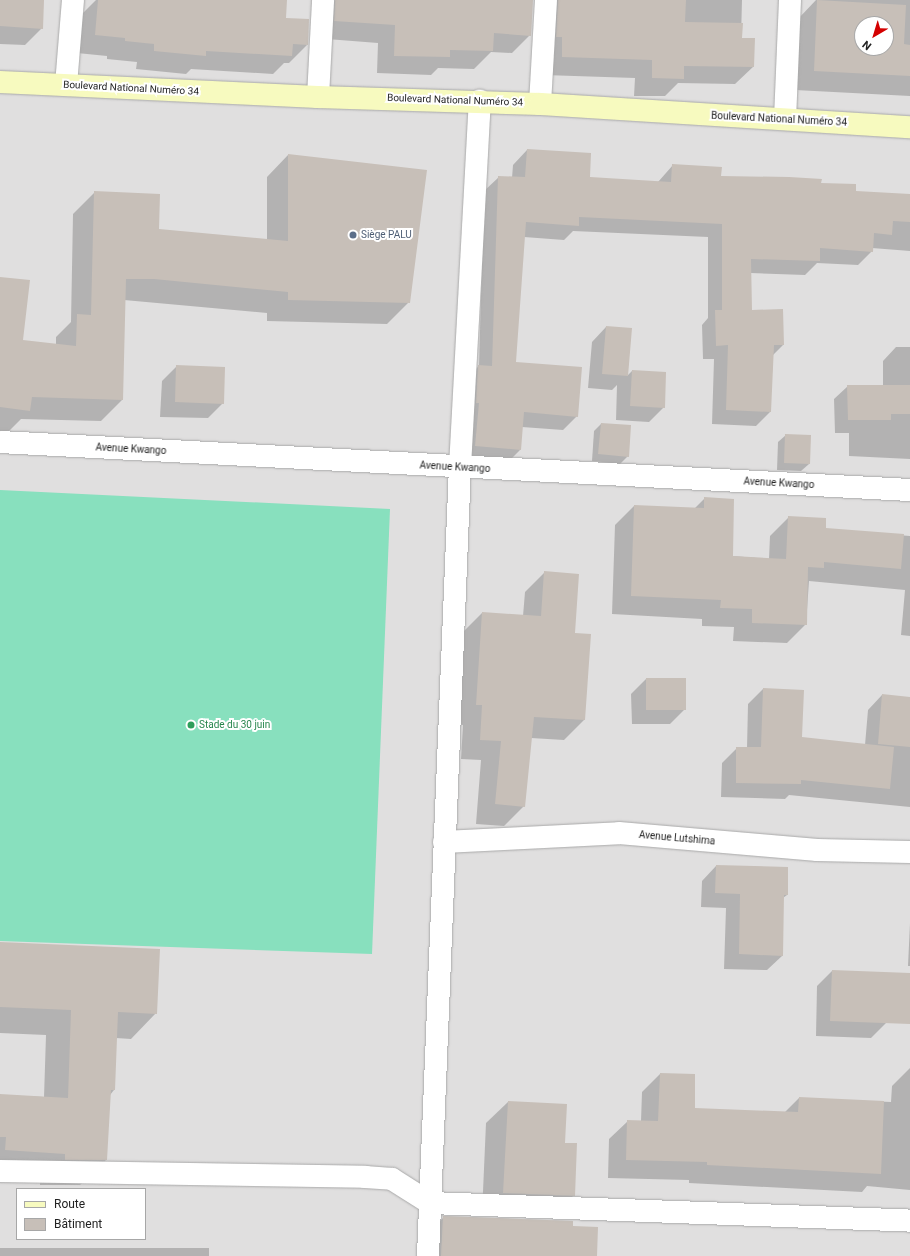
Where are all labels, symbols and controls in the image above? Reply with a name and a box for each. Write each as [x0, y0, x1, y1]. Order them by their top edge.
north arrow [854, 16, 894, 56]
text: N [860, 38, 874, 53]
street label: Boulevard National Numéro 34 [63, 78, 199, 98]
street label: Boulevard National Numéro 34 [387, 92, 523, 108]
street label: Boulevard National Numéro 34 [711, 109, 847, 129]
place label: Siège PALU [361, 229, 412, 241]
marker: Siège PALU [348, 230, 358, 240]
street label: Avenue Kwango [95, 441, 167, 457]
street label: Avenue Kwango [419, 459, 491, 475]
street label: Avenue Kwango [743, 475, 815, 491]
place label: Stade du 30 juin [199, 719, 270, 731]
marker: Stade du 30 juin [186, 720, 196, 730]
street label: Avenue Lutshima [638, 829, 716, 847]
legend [16, 1188, 146, 1240]
text: Route [54, 1197, 85, 1211]
text: Bâtiment [54, 1217, 102, 1231]

